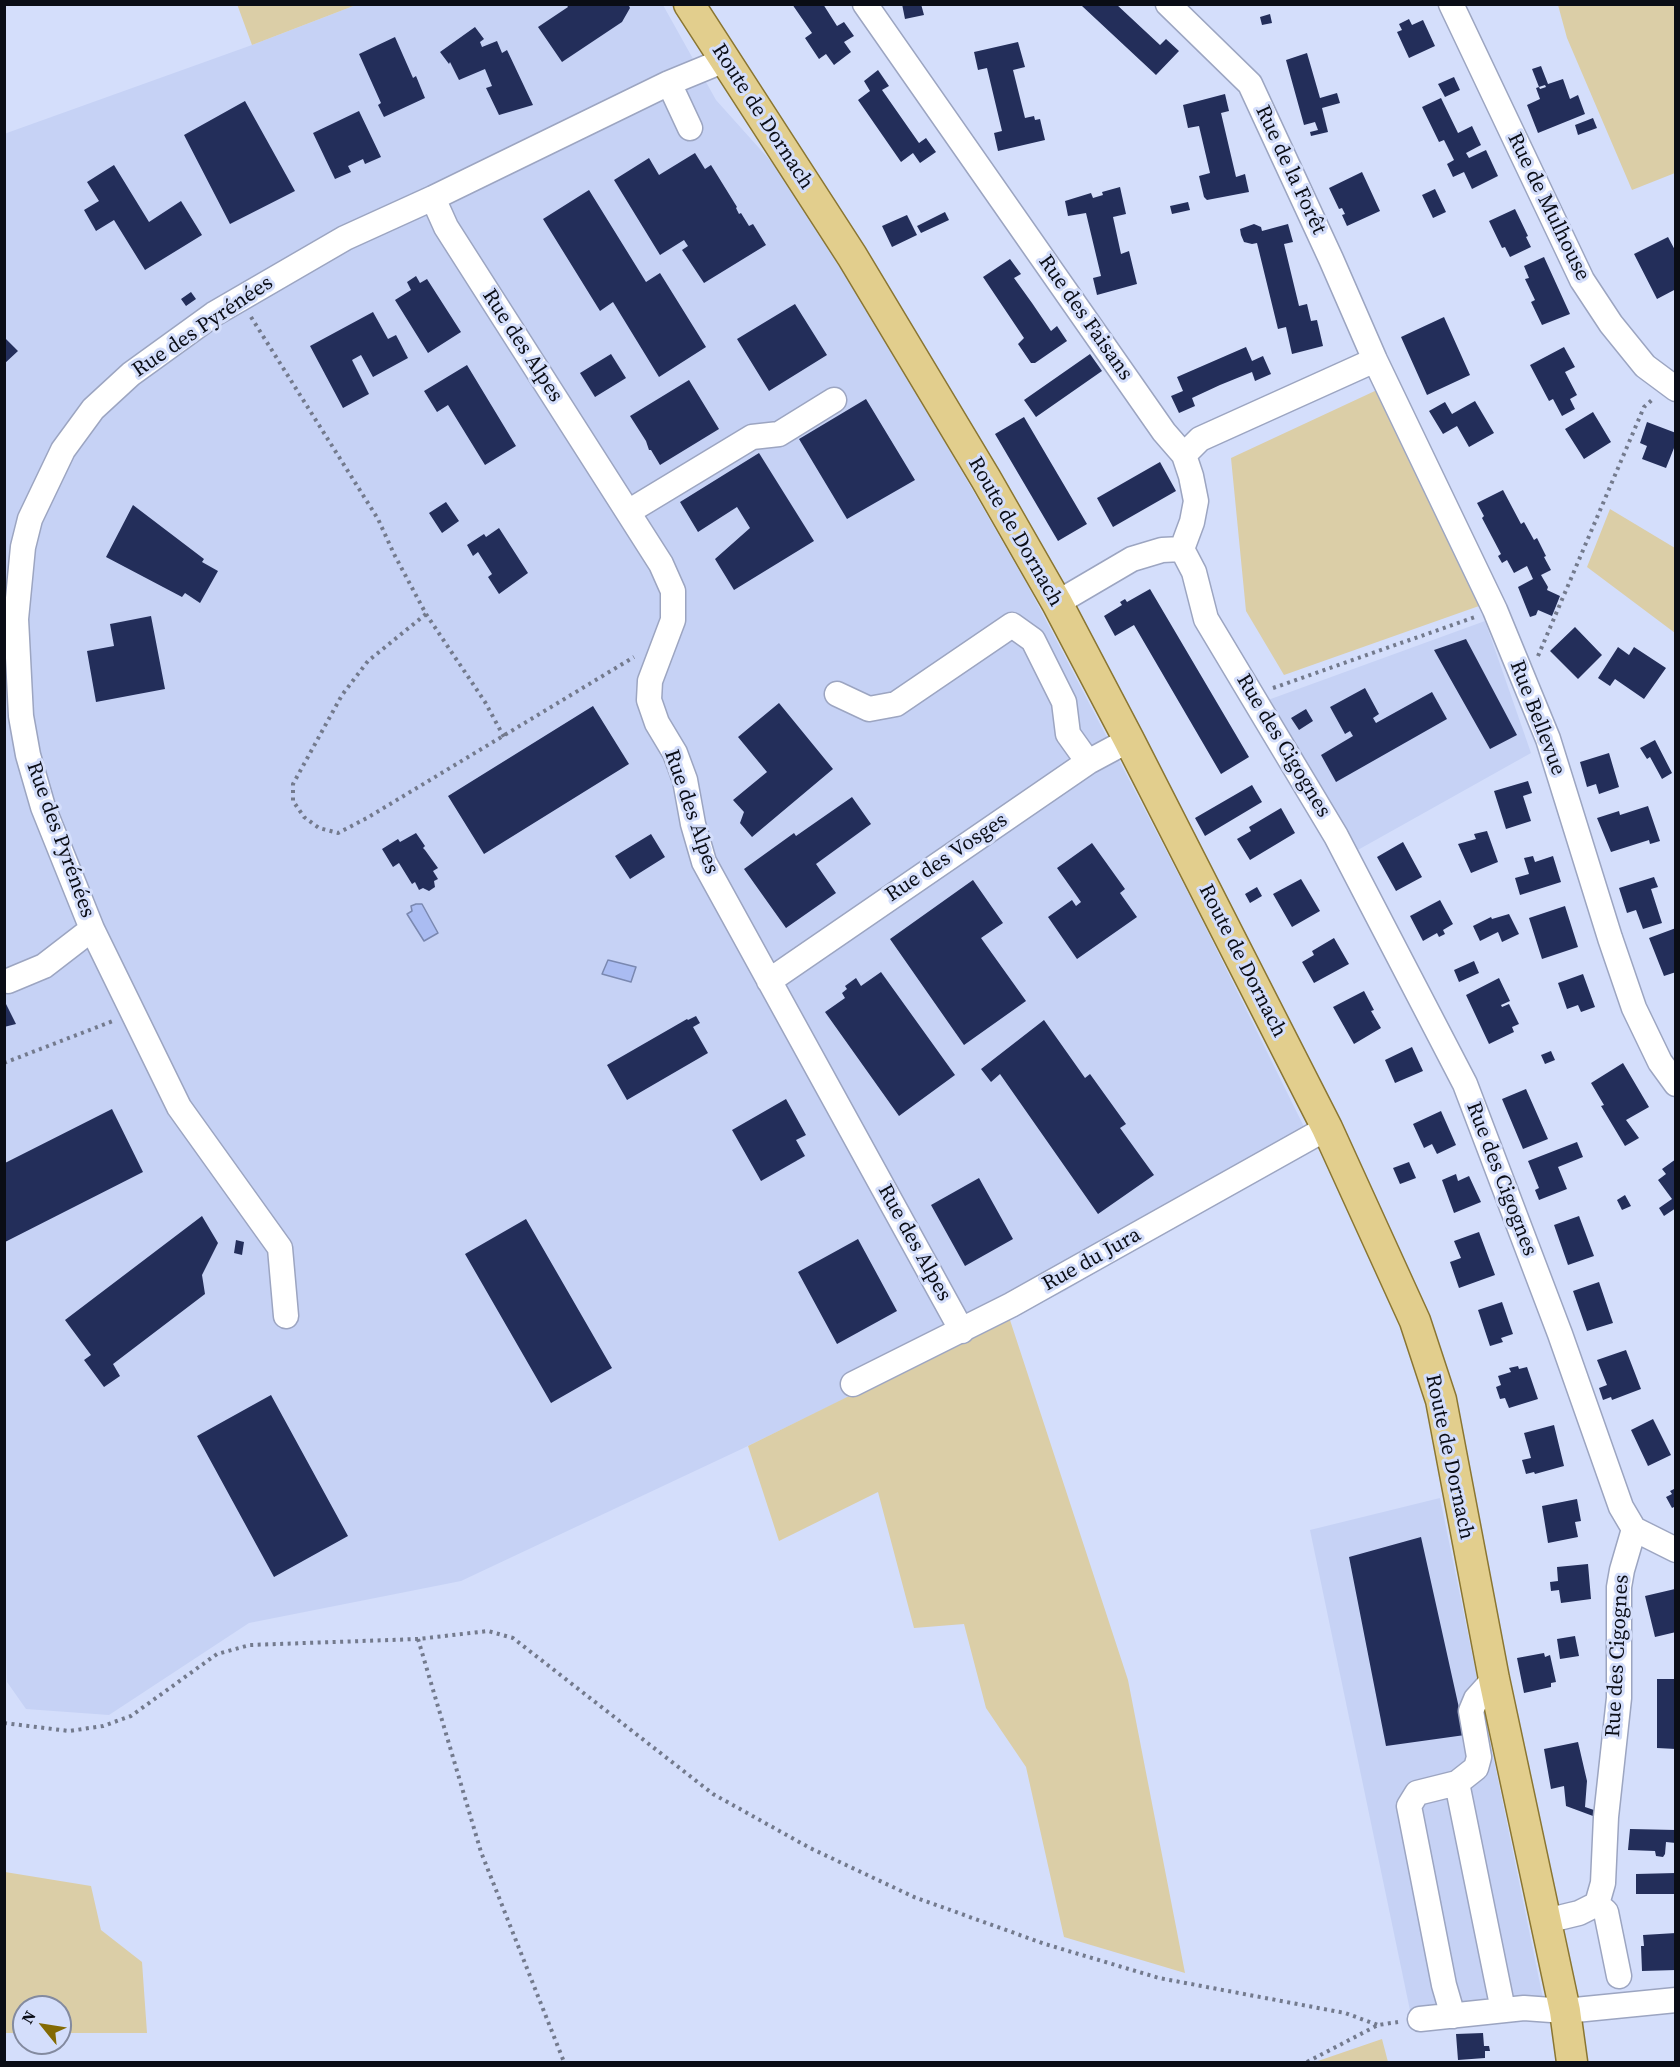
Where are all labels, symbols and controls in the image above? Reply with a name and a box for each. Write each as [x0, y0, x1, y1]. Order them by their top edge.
street label: Route de Dornach [706, 40, 818, 194]
street label: Rue de la Forêt [1249, 102, 1331, 238]
street label: Rue de Mulhouse [1501, 129, 1595, 285]
street label: Rue des Faisans [1032, 250, 1138, 386]
street label: Rue des Pyrénées [128, 271, 278, 383]
street label: Rue des Alpes [476, 285, 568, 407]
street label: Route de Dornach [962, 453, 1068, 611]
street label: Rue Bellevue [1504, 657, 1570, 779]
street label: Rue des Cigognes [1230, 670, 1336, 822]
street label: Rue des Alpes [658, 747, 724, 877]
street label: Rue des Pyrénées [20, 759, 100, 921]
street label: Rue des Vosges [881, 808, 1013, 908]
street label: Route de Dornach [1193, 880, 1291, 1042]
street label: Rue des Cigognes [1460, 1098, 1542, 1260]
street label: Rue des Alpes [872, 1180, 956, 1306]
street label: Rue du Jura [1038, 1223, 1146, 1297]
street label: Route de Dornach [1419, 1372, 1479, 1542]
street label: Rue des Cigognes [1601, 1574, 1635, 1738]
north arrow [12, 1995, 72, 2055]
text: N [16, 2006, 41, 2028]

